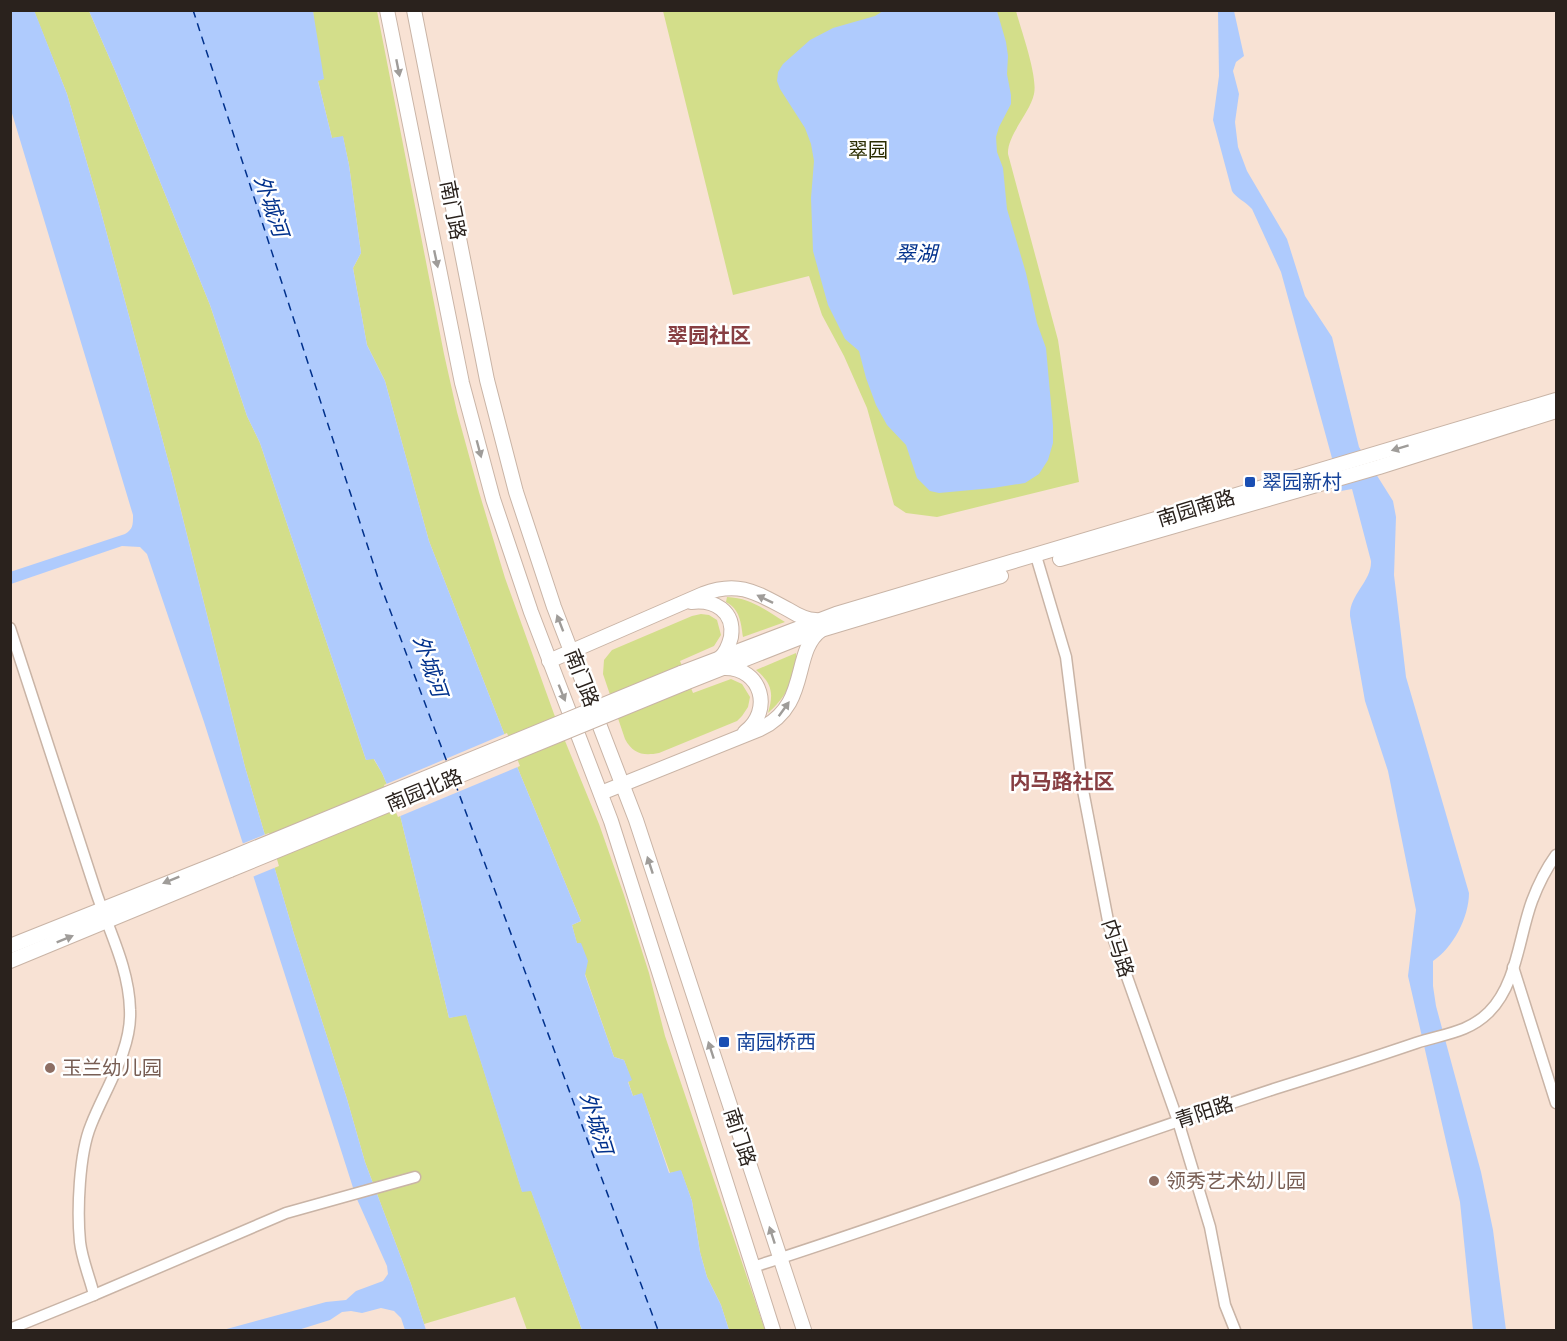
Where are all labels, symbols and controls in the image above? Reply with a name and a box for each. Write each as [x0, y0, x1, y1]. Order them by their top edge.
one-way arrow [394, 59, 403, 78]
park label: 翠园 [848, 137, 888, 161]
water label: 外城河 [249, 172, 296, 243]
street label: 南门路 [436, 178, 471, 242]
water label: 翠湖 [895, 240, 940, 266]
one-way arrow [431, 250, 441, 269]
district label: 翠园社区 [667, 322, 751, 348]
one-way arrow [474, 440, 484, 459]
one-way arrow [1391, 444, 1409, 453]
place label: 翠园新村 [1262, 469, 1342, 493]
marker: 翠园新村 [1243, 475, 1257, 489]
street label: 南园南路 [1154, 484, 1237, 530]
one-way arrow [757, 594, 774, 603]
one-way arrow [555, 614, 565, 632]
water label: 外城河 [408, 632, 455, 703]
street label: 南门路 [561, 645, 605, 710]
one-way arrow [557, 685, 567, 703]
one-way arrow [778, 702, 790, 718]
street label: 南园北路 [382, 763, 465, 815]
district label: 内马路社区 [1010, 768, 1115, 794]
one-way arrow [645, 856, 655, 874]
one-way arrow [162, 876, 180, 885]
street label: 内马路 [1098, 915, 1140, 980]
one-way arrow [56, 934, 74, 944]
place label: 南园桥西 [736, 1029, 816, 1053]
marker: 南园桥西 [717, 1035, 731, 1049]
one-way arrow [706, 1041, 715, 1059]
place label: 玉兰幼儿园 [62, 1055, 162, 1079]
marker: 玉兰幼儿园 [43, 1061, 57, 1075]
water label: 外城河 [575, 1089, 620, 1160]
street label: 青阳路 [1171, 1090, 1236, 1132]
street label: 南门路 [720, 1104, 762, 1169]
place label: 领秀艺术幼儿园 [1166, 1168, 1306, 1192]
marker: 领秀艺术幼儿园 [1147, 1174, 1161, 1188]
one-way arrow [767, 1226, 776, 1244]

